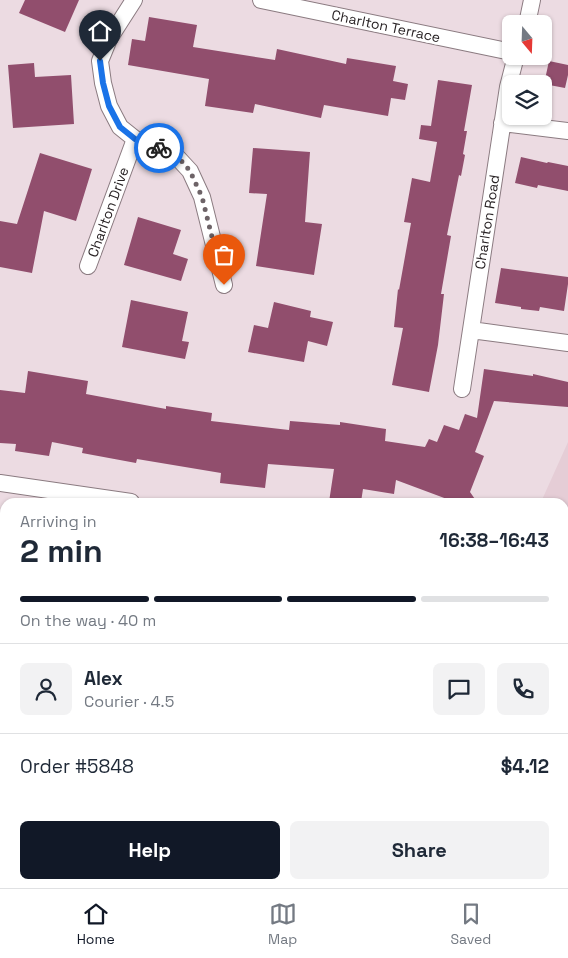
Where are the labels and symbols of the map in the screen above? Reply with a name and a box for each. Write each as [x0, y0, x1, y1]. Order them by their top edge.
street label: Charlton Terrace [330, 6, 442, 46]
pin [79, 10, 121, 61]
north arrow [502, 15, 552, 65]
courier [134, 123, 184, 173]
street label: Charlton Drive [83, 164, 133, 260]
street label: Charlton Road [471, 173, 503, 271]
pin [203, 234, 245, 285]

